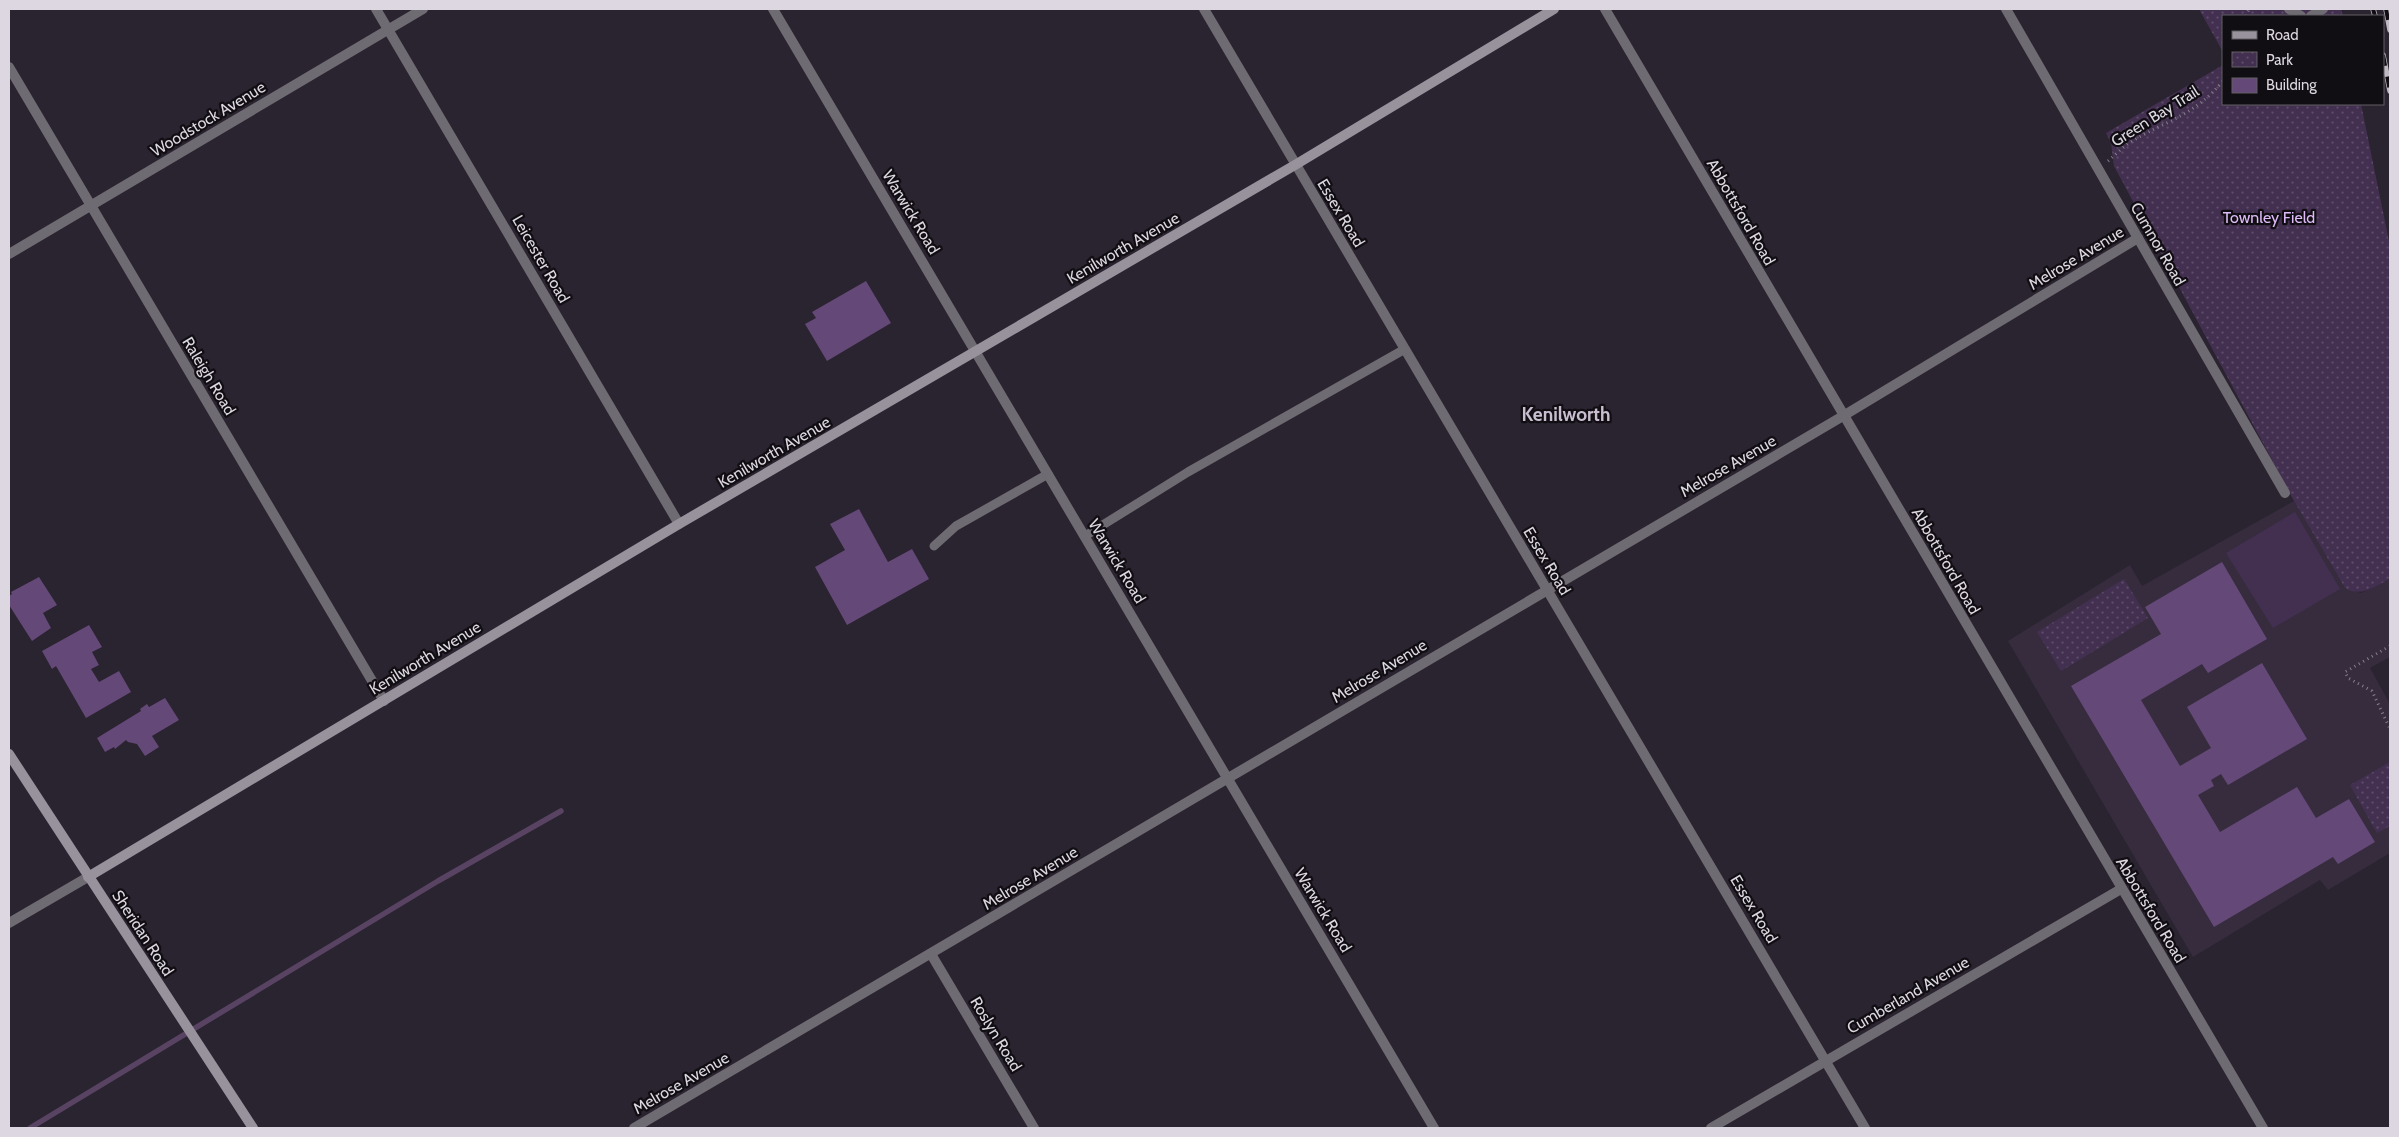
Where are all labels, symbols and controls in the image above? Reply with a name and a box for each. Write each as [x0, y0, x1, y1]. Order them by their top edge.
legend [2222, 15, 2384, 105]
text: Road [2266, 26, 2299, 44]
text: Park [2266, 51, 2293, 69]
text: Building [2266, 76, 2317, 94]
street label: Woodstock Avenue [147, 77, 269, 161]
street label: Green Bay Trail [2108, 81, 2203, 151]
street label: Abbottsford Road [1703, 155, 1779, 269]
street label: Warwick Road [878, 166, 944, 258]
street label: Essex Road [1313, 176, 1369, 250]
street label: Cumnor Road [2126, 199, 2190, 289]
street label: Kenilworth Avenue [1063, 208, 1183, 288]
park label: Townley Field [2223, 208, 2315, 227]
street label: Leicester Road [508, 212, 574, 306]
street label: Melrose Avenue [2025, 222, 2127, 294]
street label: Raleigh Road [178, 334, 240, 418]
district label: Kenilworth [1522, 403, 1610, 426]
street label: Kenilworth Avenue [714, 412, 834, 492]
street label: Melrose Avenue [1677, 431, 1779, 501]
street label: Abbottsford Road [1908, 504, 1984, 618]
street label: Warwick Road [1084, 515, 1150, 607]
street label: Essex Road [1519, 524, 1575, 598]
street label: Kenilworth Avenue [366, 617, 484, 699]
street label: Melrose Avenue [1328, 635, 1430, 707]
street label: Melrose Avenue [979, 842, 1081, 914]
street label: Abbottsford Road [2112, 854, 2190, 966]
street label: Warwick Road [1290, 864, 1356, 956]
street label: Essex Road [1726, 872, 1782, 946]
street label: Sheridan Road [108, 887, 178, 979]
street label: Cumberland Avenue [1844, 952, 1972, 1038]
street label: Roslyn Road [966, 993, 1026, 1075]
street label: Melrose Avenue [630, 1048, 732, 1118]

